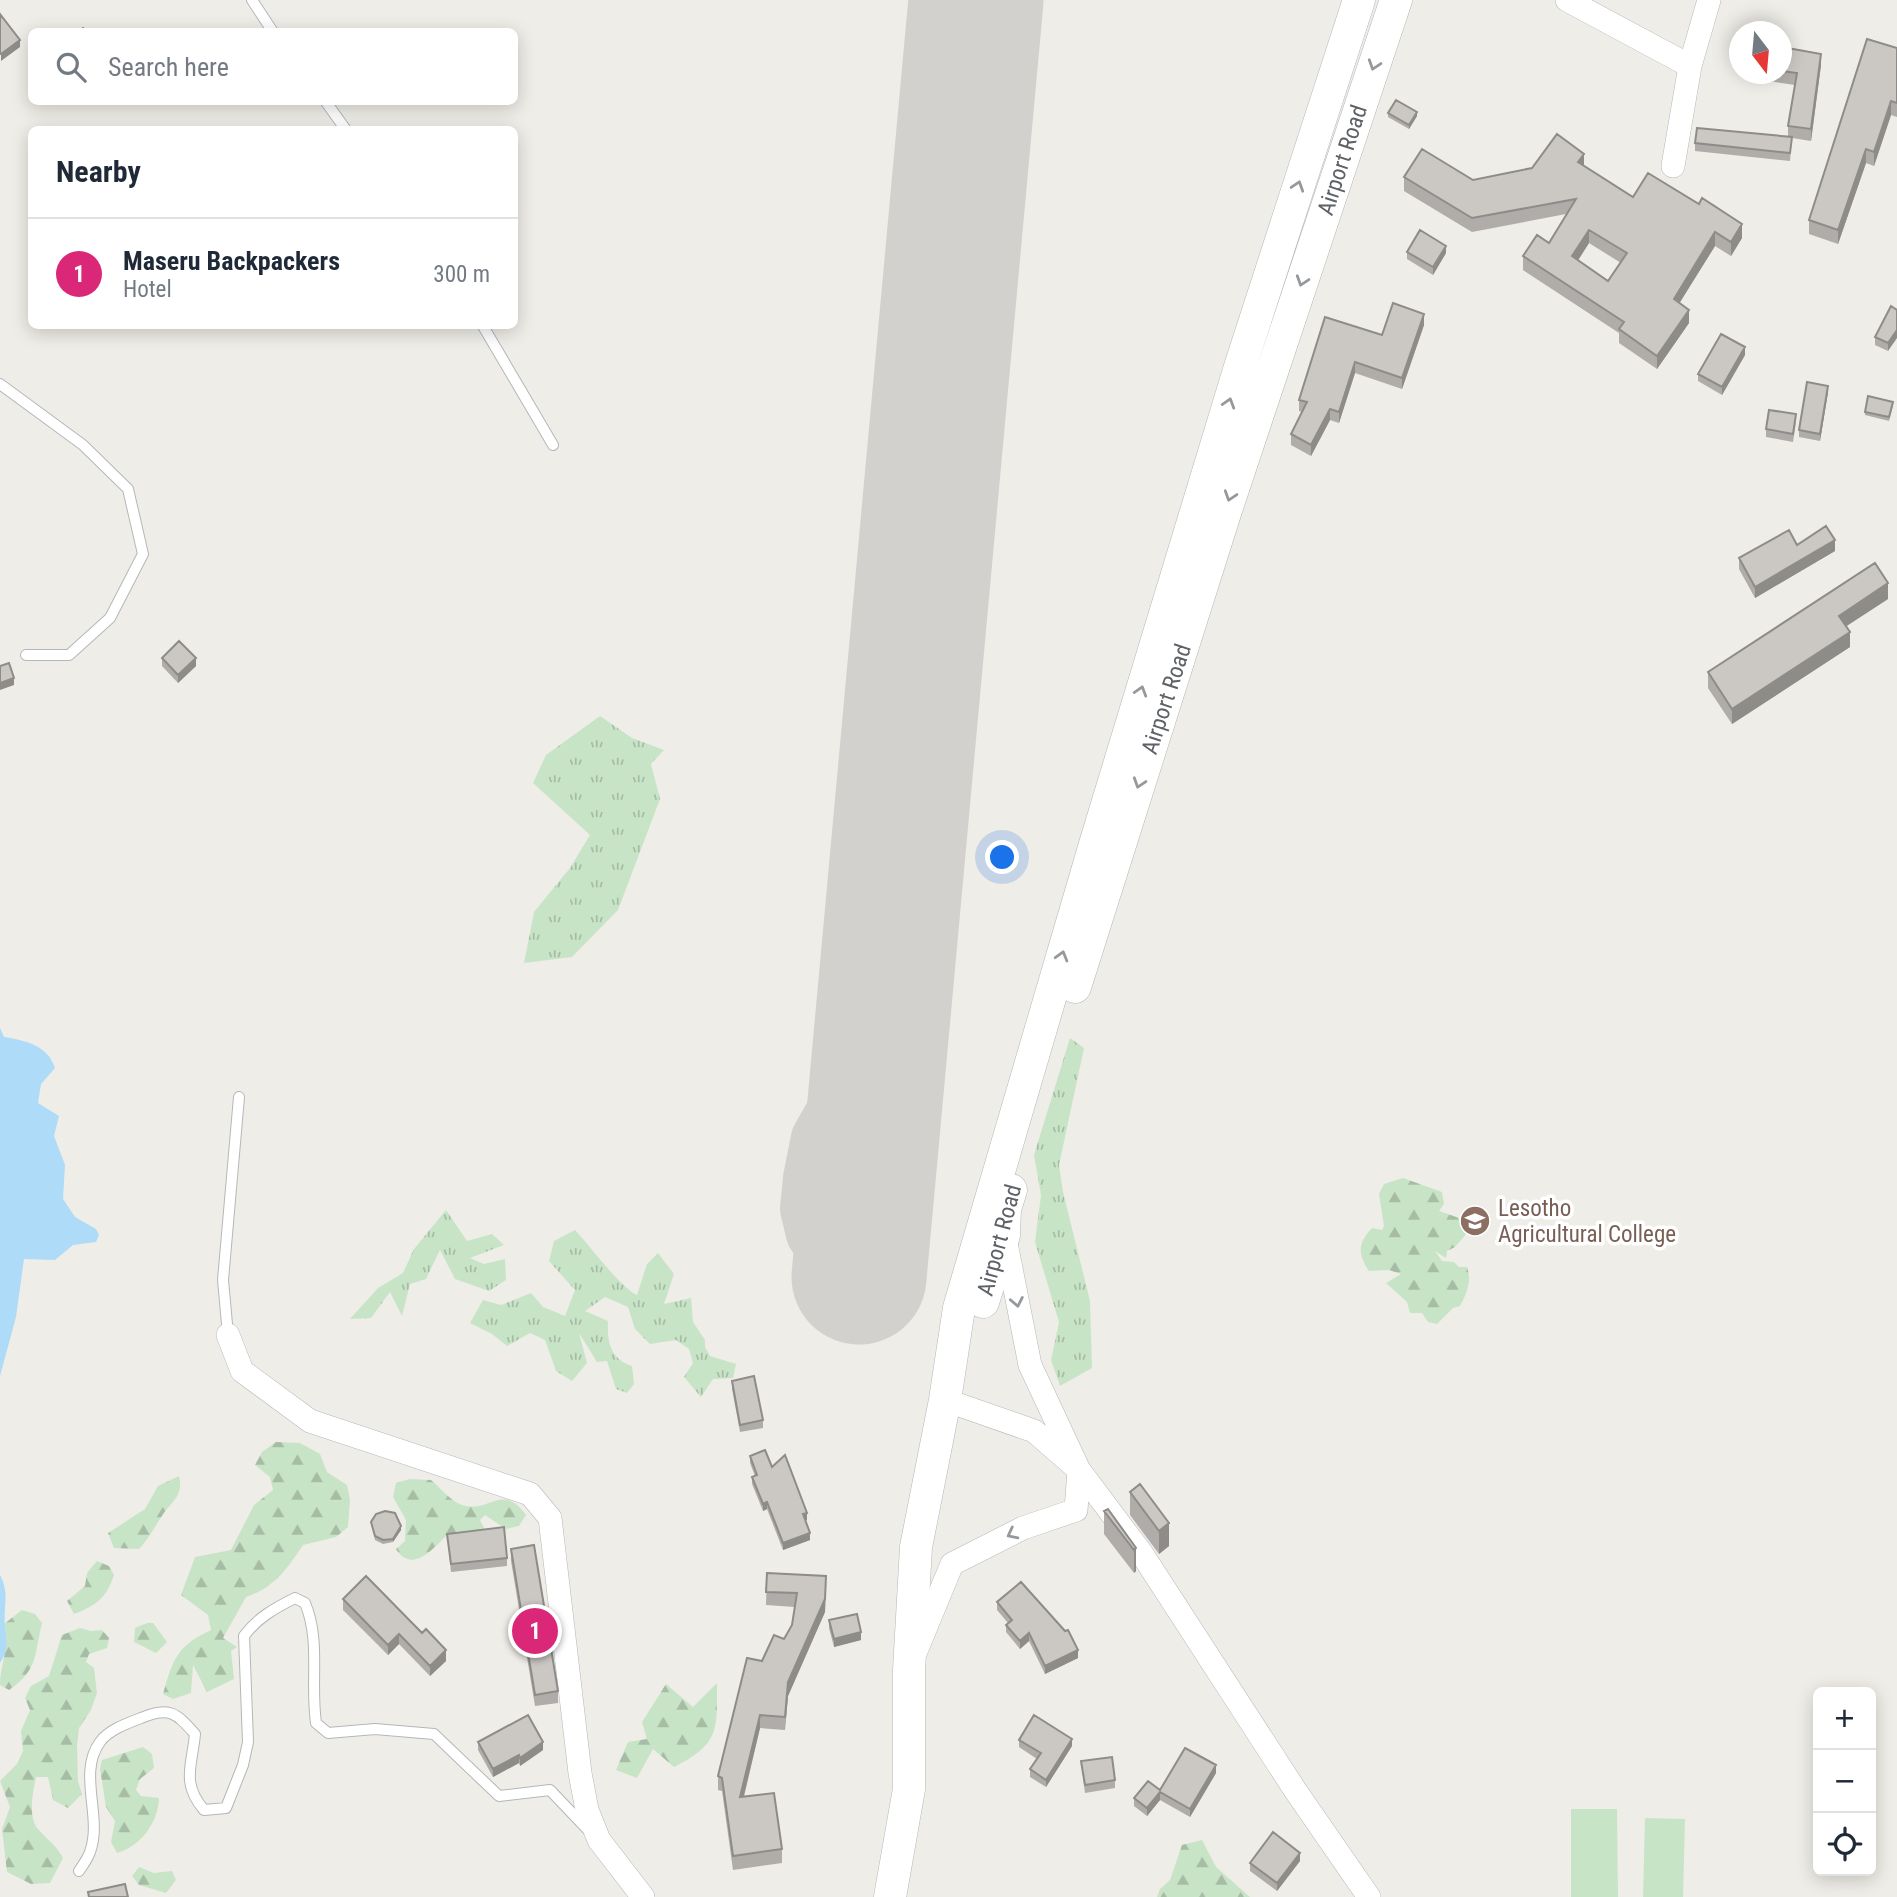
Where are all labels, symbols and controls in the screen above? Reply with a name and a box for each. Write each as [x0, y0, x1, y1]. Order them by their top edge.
north arrow [1729, 21, 1792, 84]
search box [28, 28, 518, 105]
icon: search [52, 48, 90, 86]
text: Search here [108, 52, 229, 82]
one-way arrow [1368, 58, 1382, 70]
street label: Airport Road [1312, 102, 1373, 219]
text: Nearby [56, 154, 141, 189]
one-way arrow [1290, 181, 1304, 193]
text: Maseru Backpackers [123, 246, 340, 276]
text: 1 [73, 261, 85, 288]
text: 300 m [433, 261, 490, 288]
one-way arrow [1296, 274, 1310, 286]
text: Hotel [123, 276, 172, 303]
one-way arrow [1220, 397, 1235, 409]
one-way arrow [1224, 490, 1239, 502]
street label: Airport Road [1136, 641, 1197, 758]
one-way arrow [1133, 685, 1148, 697]
one-way arrow [1133, 777, 1148, 789]
your location [985, 840, 1019, 874]
one-way arrow [1054, 950, 1069, 962]
street label: Airport Road [972, 1181, 1027, 1299]
place label: Lesotho Agricultural College [1498, 1195, 1676, 1248]
school or university icon: Lesotho Agricultural College [1458, 1204, 1492, 1238]
one-way arrow [1009, 1296, 1024, 1308]
one-way arrow [1007, 1526, 1019, 1539]
pin: 1 [512, 1605, 558, 1657]
map controls [1813, 1687, 1876, 1876]
button: + [1813, 1687, 1876, 1750]
button: − [1813, 1750, 1876, 1813]
button: locate [1813, 1813, 1876, 1876]

